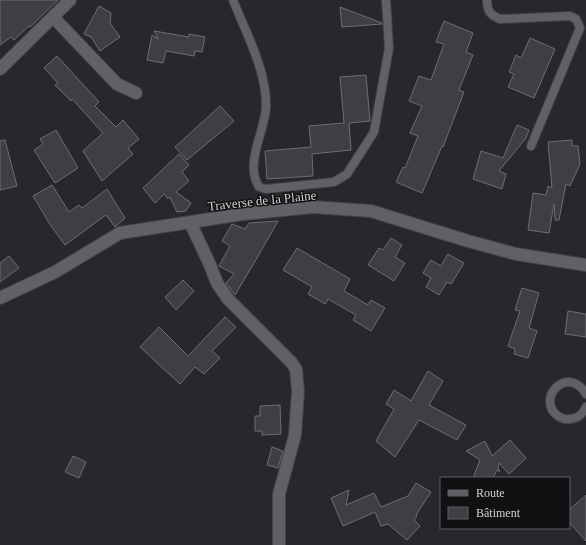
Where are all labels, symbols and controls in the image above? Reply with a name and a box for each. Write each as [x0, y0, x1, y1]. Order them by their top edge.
street label: Traverse de la Plaine [207, 187, 317, 214]
legend [440, 477, 570, 529]
text: Route [476, 486, 505, 500]
text: Bâtiment [476, 506, 521, 520]

